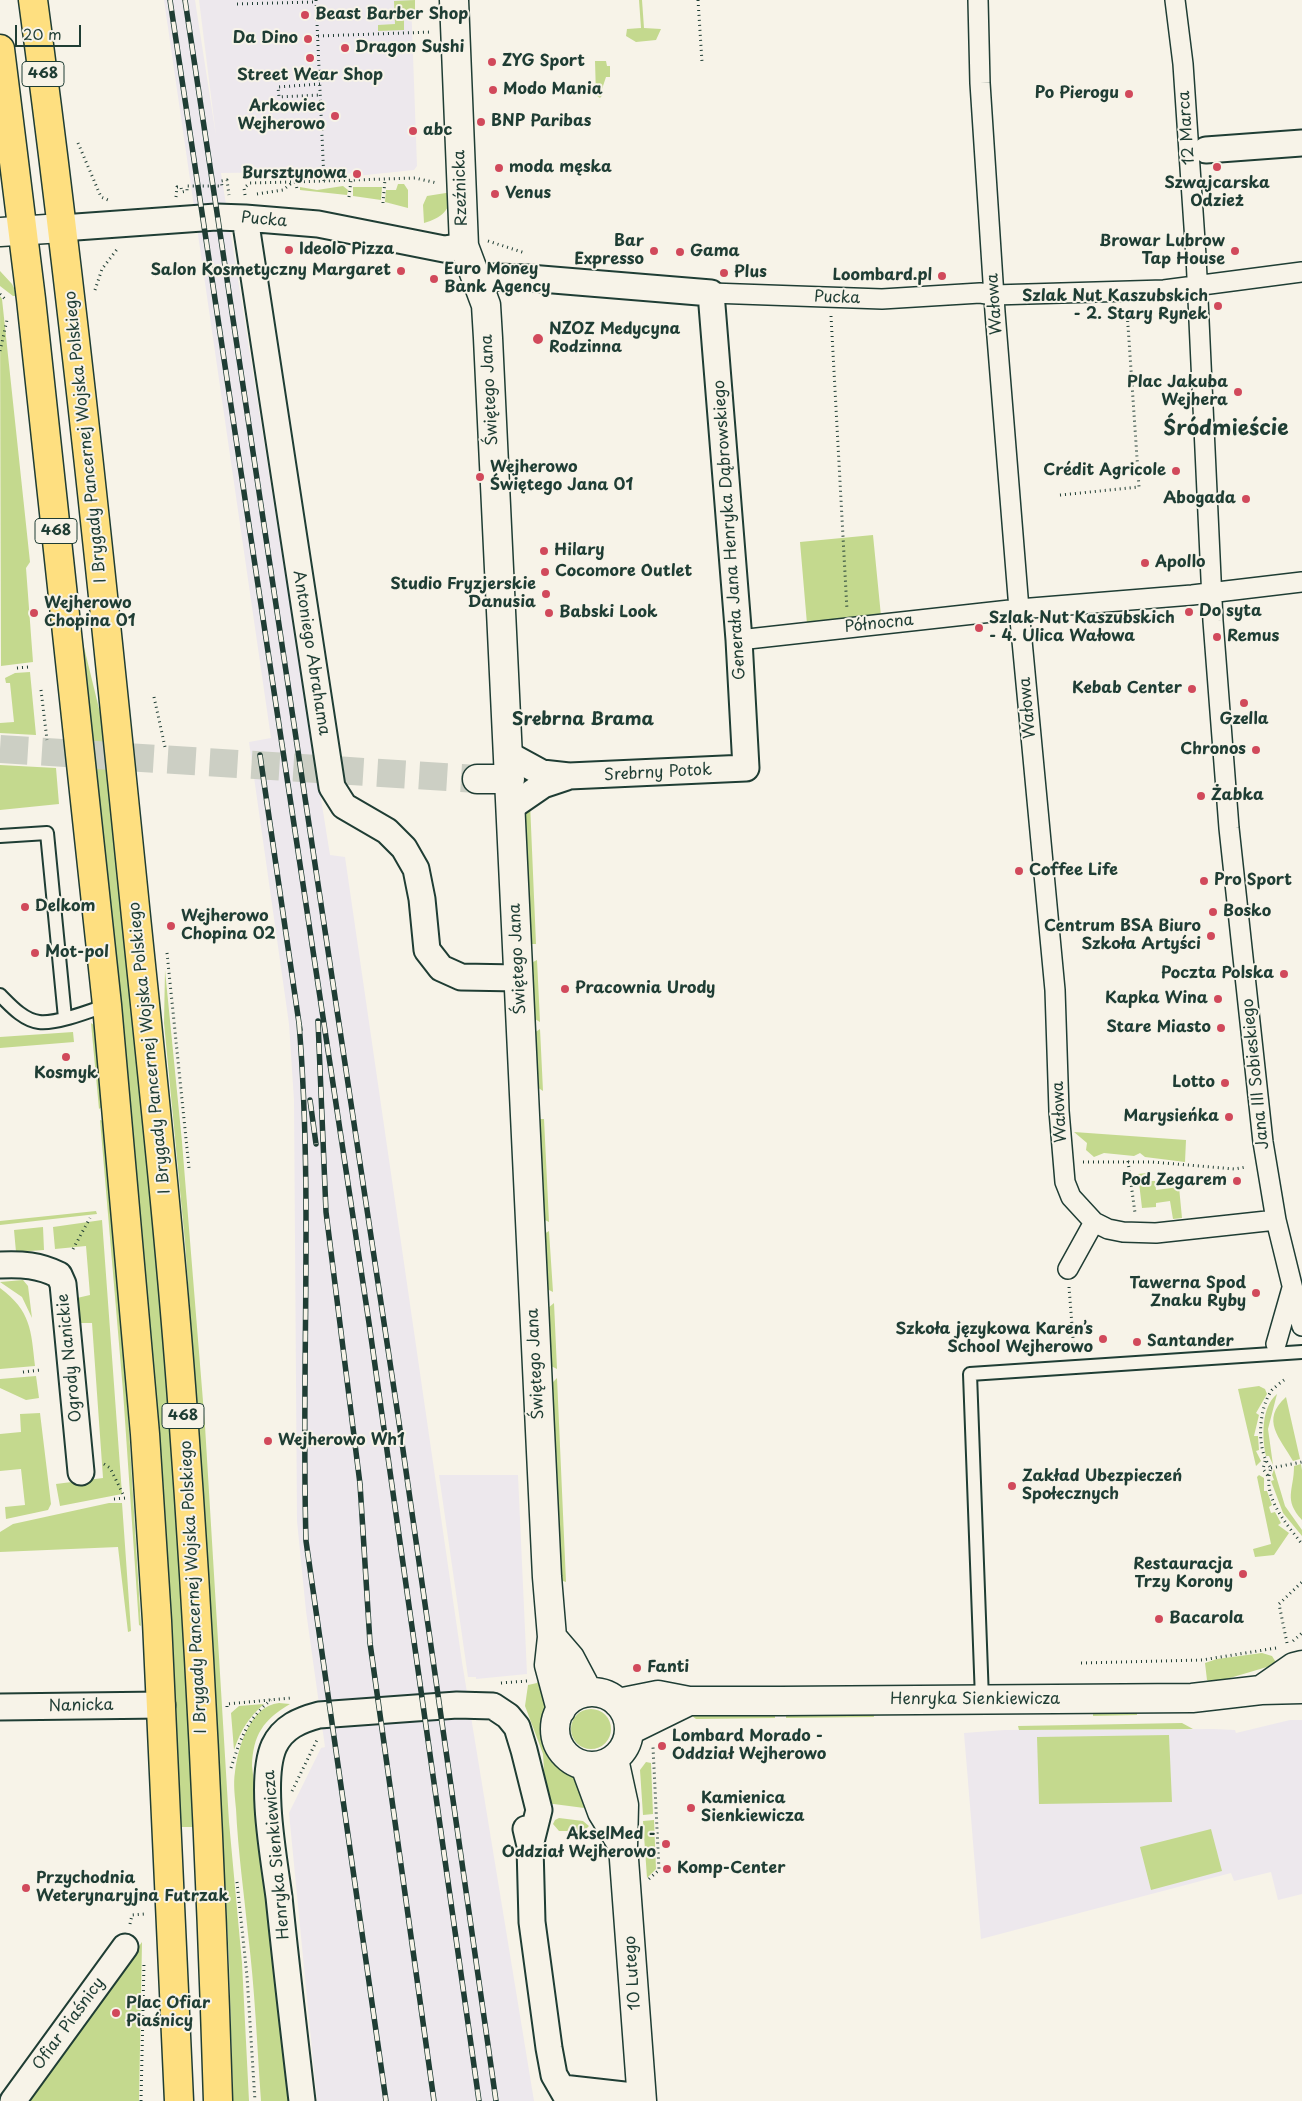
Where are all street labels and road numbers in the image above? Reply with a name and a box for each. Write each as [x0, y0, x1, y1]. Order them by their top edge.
road number: 468 [22, 62, 64, 86]
street label: 12 Marca [1175, 90, 1199, 166]
street label: Rzeźnicka [450, 150, 472, 226]
street label: Pucka [240, 208, 288, 232]
street label: Wałowa [983, 273, 1007, 335]
street label: Pucka [814, 288, 860, 308]
street label: I Brygady Pancernej Wojska Polskiego [61, 290, 111, 584]
street label: Świętego Jana [478, 334, 502, 446]
street label: Generała Jana Henryka Dąbrowskiego [710, 379, 750, 681]
road number: 468 [35, 518, 77, 544]
street label: Antoniego Abrahama [288, 569, 334, 737]
street label: Północna [843, 611, 915, 637]
street label: Wałowa [1016, 676, 1040, 740]
street label: Srebrny Potok [603, 761, 713, 785]
street label: I Brygady Pancernej Wojska Polskiego [125, 901, 175, 1195]
street label: Świętego Jana [506, 903, 530, 1015]
street label: Jana III Sobieskiego [1239, 998, 1273, 1150]
street label: Wałowa [1049, 1081, 1071, 1143]
street label: Ogrody Nanickie [54, 1293, 86, 1423]
street label: Świętego Jana [524, 1308, 548, 1420]
road number: 468 [162, 1404, 204, 1428]
street label: I Brygady Pancernej Wojska Polskiego [177, 1440, 211, 1734]
street label: Henryka Sienkiewicza [890, 1690, 1060, 1710]
street label: Nanicka [48, 1696, 114, 1716]
street label: Henryka Sienkiewicza [260, 1769, 294, 1941]
street label: 10 Lutego [621, 1935, 645, 2011]
street label: Ofiar Piaśnicy [29, 1974, 109, 2074]

